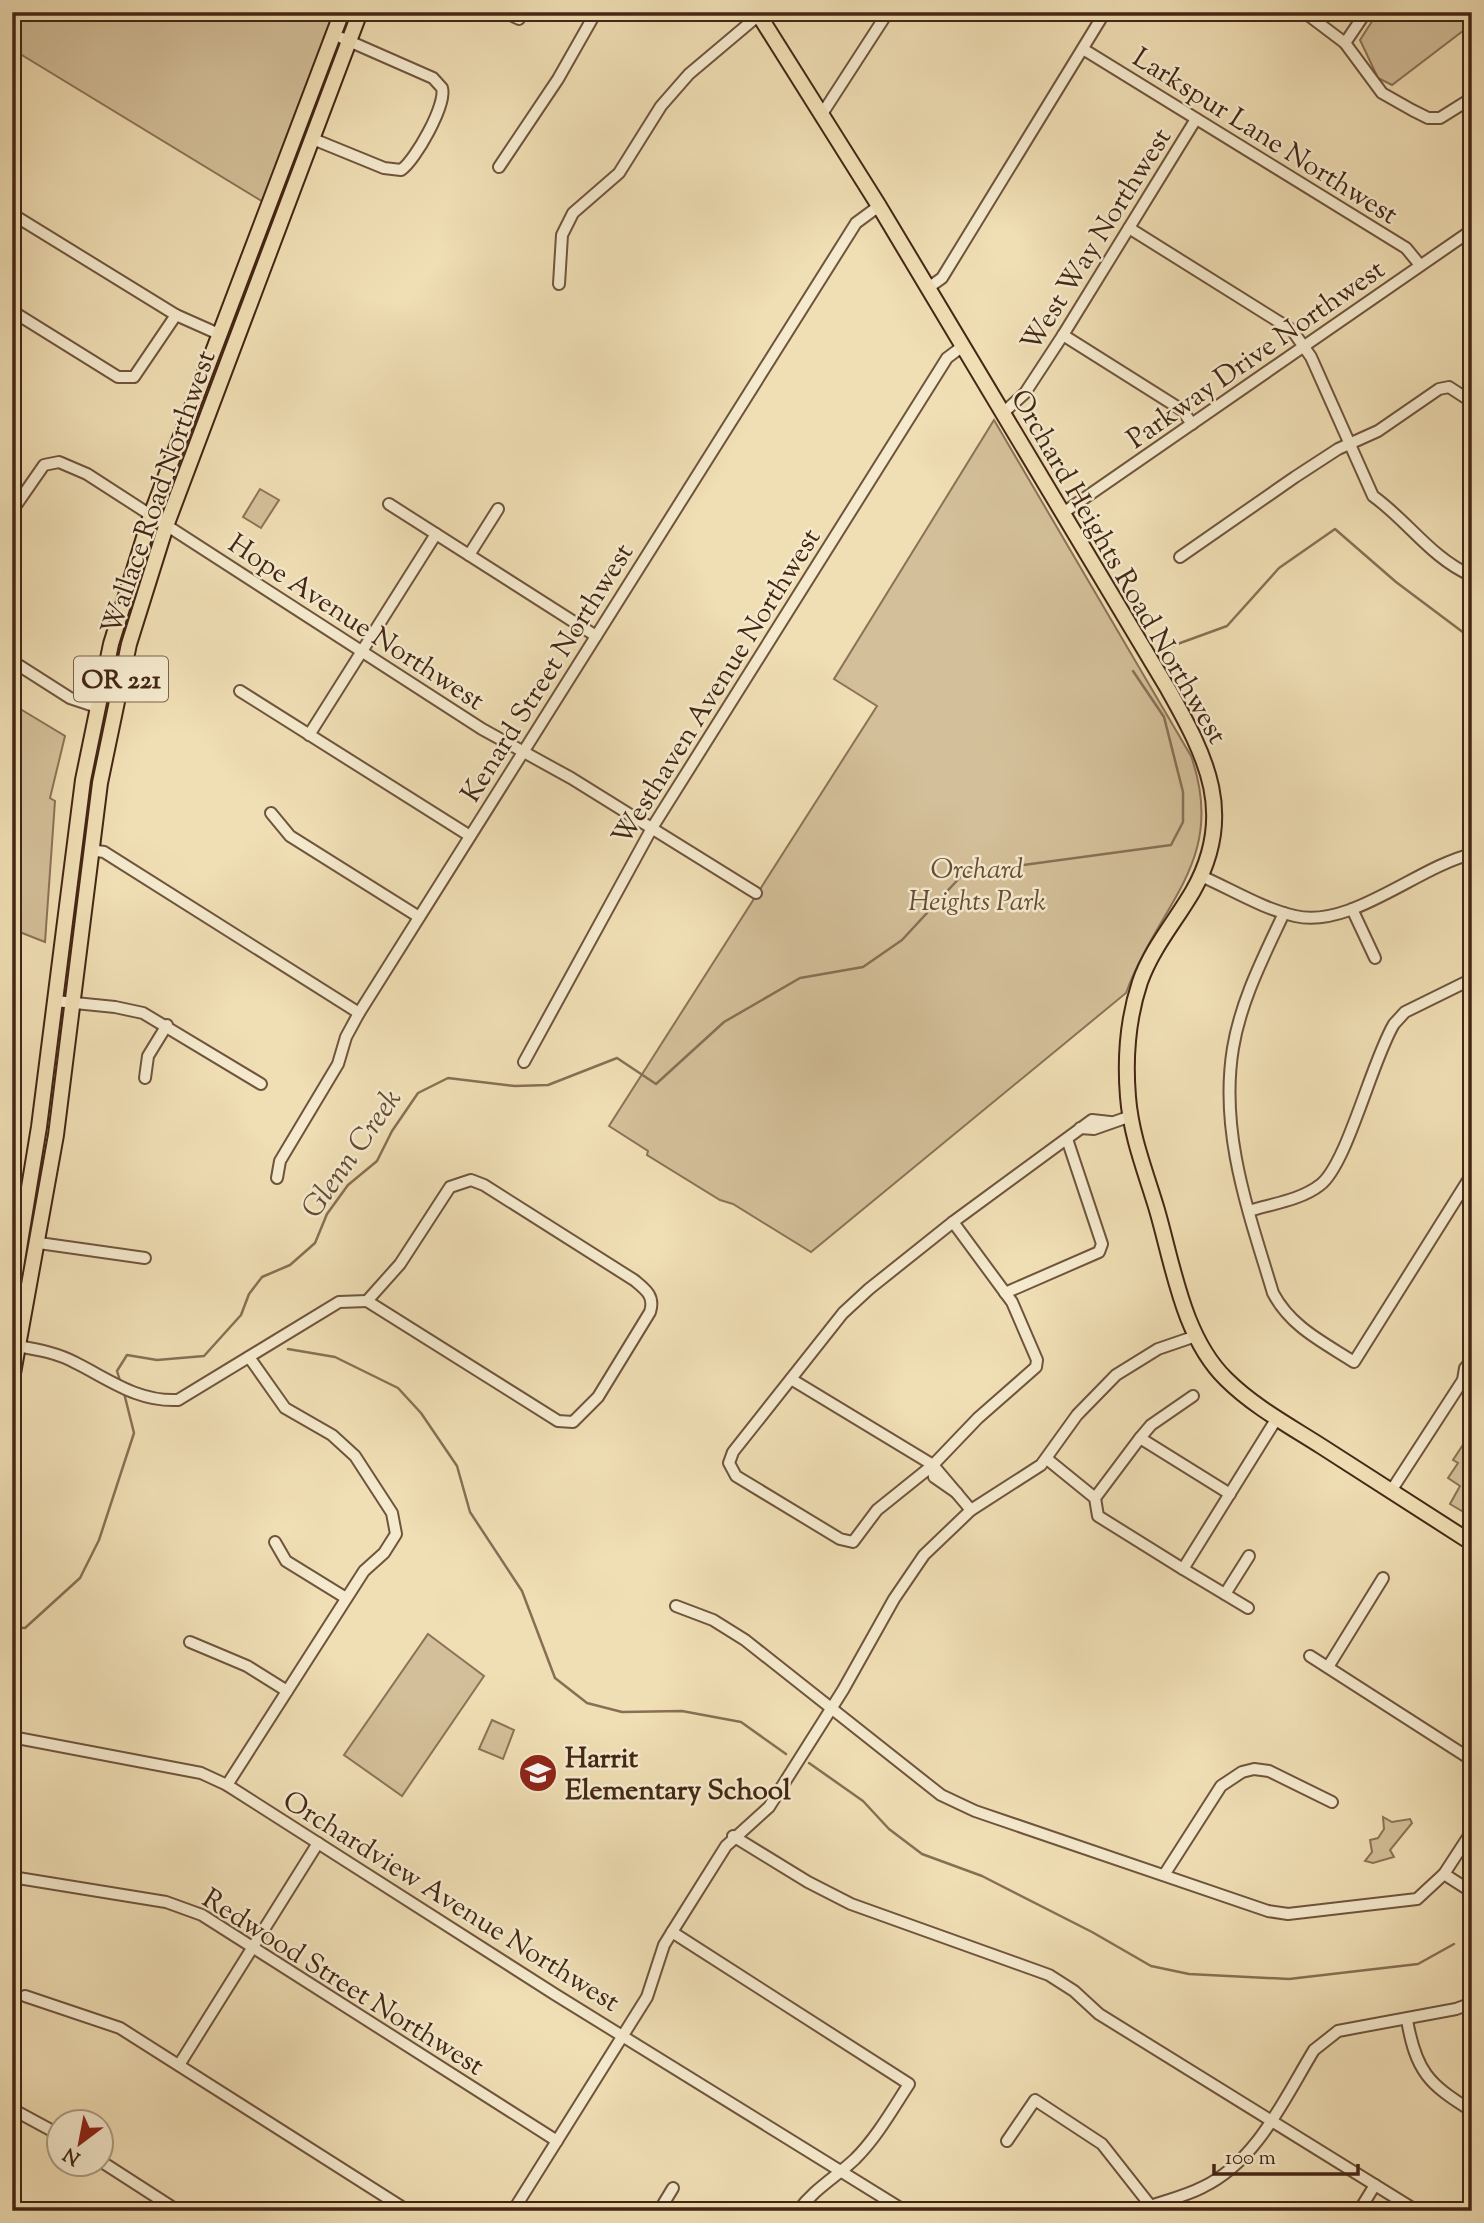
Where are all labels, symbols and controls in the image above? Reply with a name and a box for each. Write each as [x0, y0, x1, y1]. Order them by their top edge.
street label: Larkspur Lane Northwest [1124, 39, 1405, 236]
street label: West Way Northwest [1012, 121, 1183, 360]
street label: Parkway Drive Northwest [1120, 251, 1394, 460]
street label: Wallace Road Northwest [92, 345, 227, 641]
street label: Orchard Heights Road Northwest [999, 383, 1236, 753]
street label: Westhaven Avenue Northwest [603, 521, 832, 854]
street label: Hope Avenue Northwest [219, 525, 492, 722]
street label: Kenard Street Northwest [452, 536, 645, 811]
road number: OR 221 [74, 656, 168, 702]
park label: Orchard Heights Park [908, 851, 1046, 923]
water label: Glenn Creek [293, 1081, 414, 1228]
place label: Harrit Elementary School [565, 1740, 791, 1812]
school or university icon: Harrit Elementary School [517, 1752, 559, 1794]
street label: Orchardview Avenue Northwest [274, 1782, 627, 2023]
street label: Redwood Street Northwest [194, 1880, 492, 2087]
north arrow [46, 2108, 116, 2178]
scale bar [1214, 2132, 1358, 2176]
text: N [59, 2140, 86, 2171]
text: 100 m [1225, 2144, 1276, 2174]

